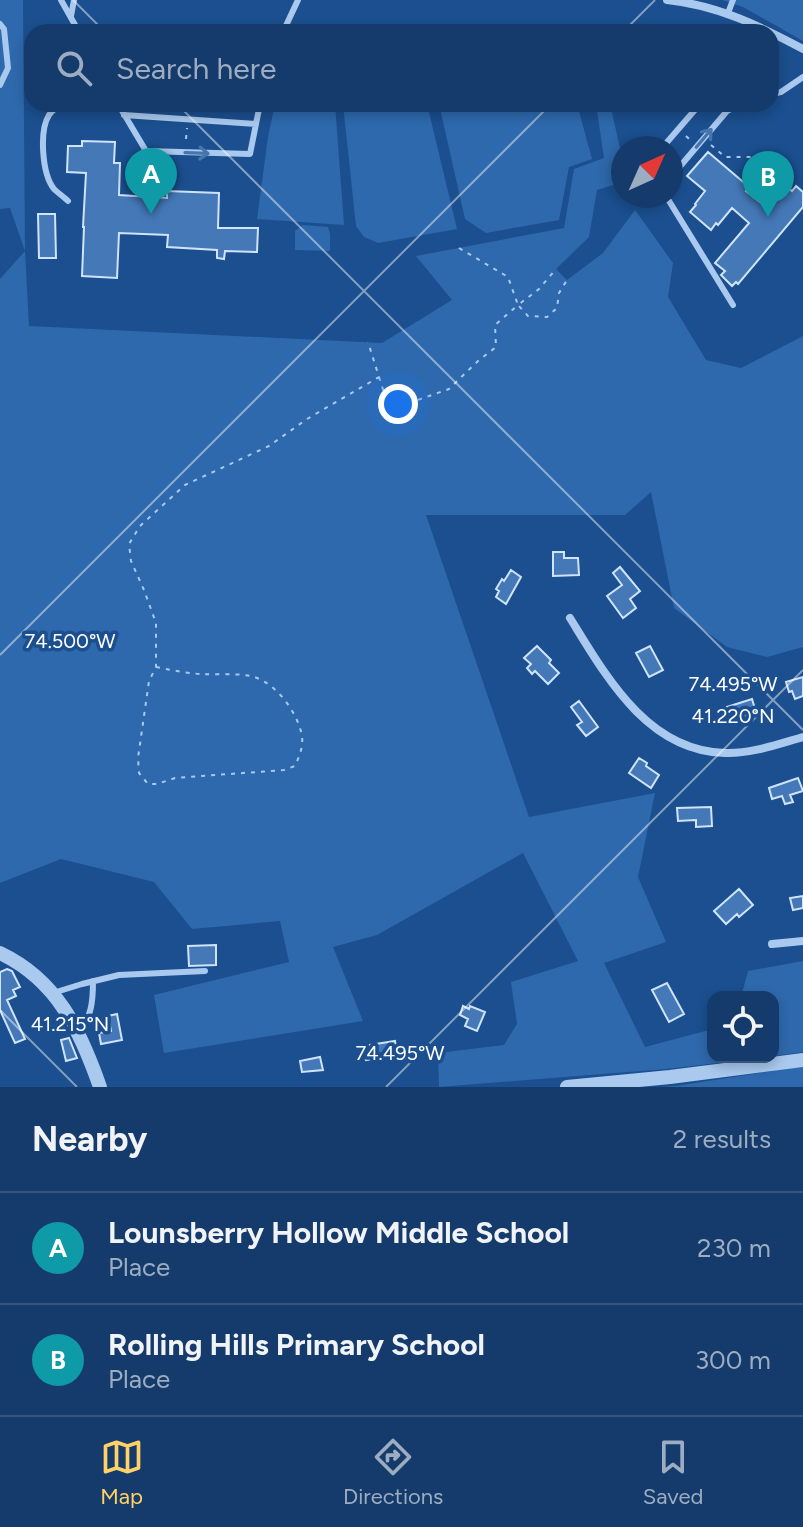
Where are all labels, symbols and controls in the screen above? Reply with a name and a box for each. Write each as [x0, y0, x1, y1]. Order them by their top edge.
search box [24, 24, 779, 112]
icon: search [52, 46, 96, 90]
text: Search here [116, 50, 276, 87]
one-way arrow [695, 128, 713, 149]
north arrow [611, 136, 683, 208]
one-way arrow [183, 145, 210, 160]
pin: A [125, 148, 177, 214]
pin: B [742, 151, 794, 217]
your location [378, 384, 418, 424]
text: 74.500°W [24, 629, 116, 653]
text: 74.495°W [688, 672, 778, 696]
text: 41.220°N [692, 704, 774, 728]
map controls [707, 991, 779, 1063]
button: locate [707, 991, 779, 1063]
text: 41.215°N [31, 1012, 109, 1036]
text: 74.495°W [355, 1041, 445, 1065]
text: Nearby [32, 1119, 147, 1160]
text: 2 results [673, 1123, 771, 1155]
text: Lounsberry Hollow Middle School [108, 1214, 569, 1251]
text: A [49, 1232, 67, 1264]
text: 230 m [697, 1232, 771, 1264]
text: Place [108, 1251, 170, 1283]
text: Rolling Hills Primary School [108, 1326, 485, 1363]
text: B [50, 1344, 66, 1376]
text: 300 m [695, 1344, 771, 1376]
text: Place [108, 1363, 170, 1395]
tab: Map [100, 1435, 144, 1510]
tab: Directions [343, 1435, 443, 1510]
tab: Saved [643, 1435, 703, 1510]

